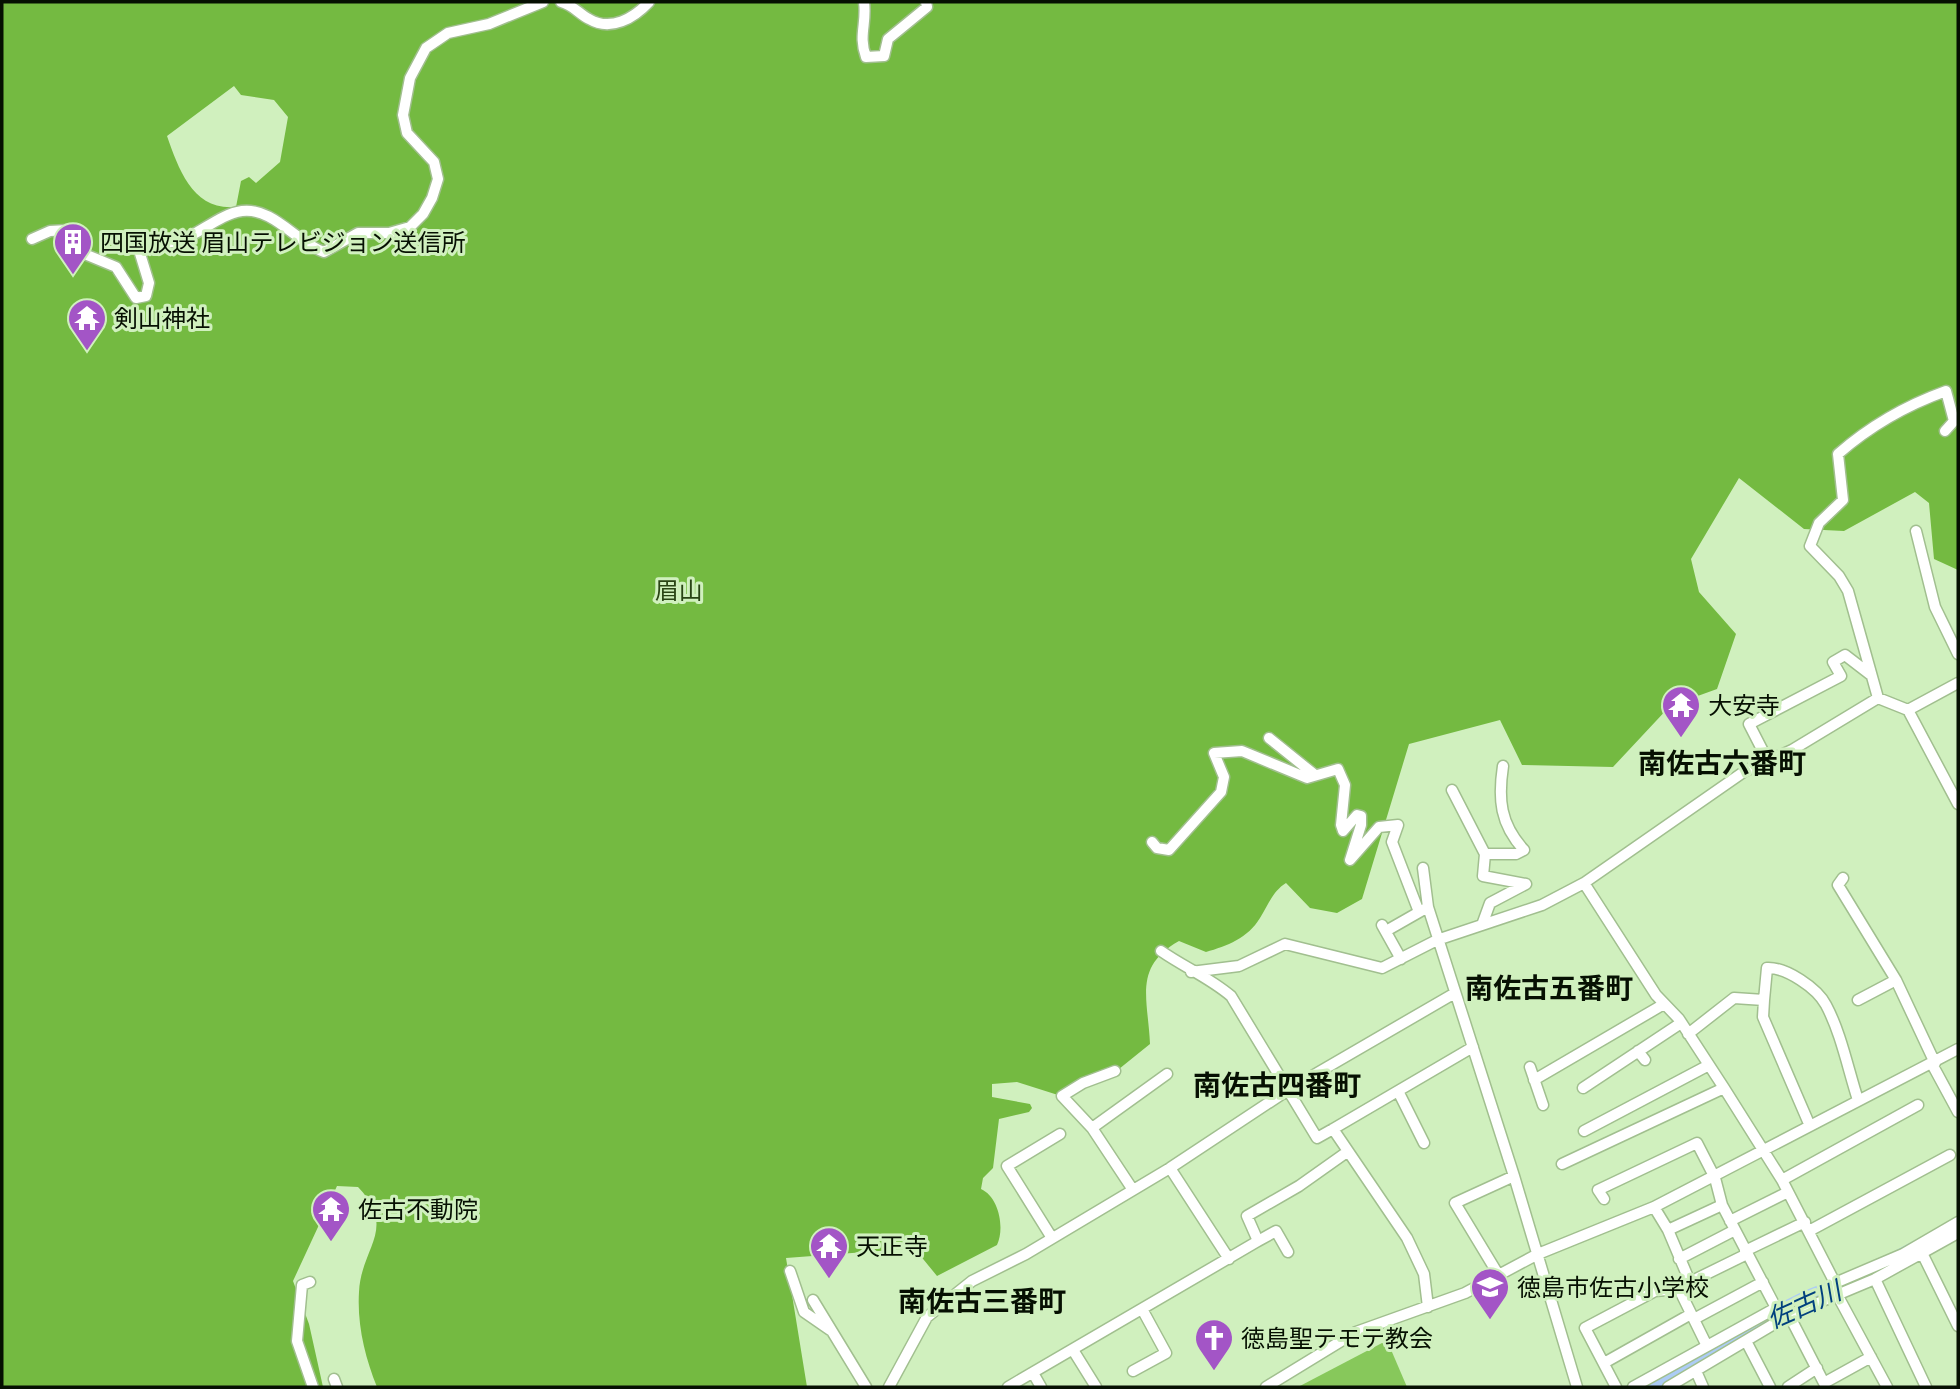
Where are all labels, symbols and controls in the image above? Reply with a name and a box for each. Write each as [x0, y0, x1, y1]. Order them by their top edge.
building icon: 四国放送 眉山テレビジョン送信所 [52, 221, 94, 276]
place label: 四国放送 眉山テレビジョン送信所 [100, 228, 465, 257]
temple icon: 剣山神社 [66, 297, 108, 352]
place label: 剣山神社 [114, 304, 210, 333]
park label: 眉山 [655, 576, 703, 605]
temple icon: 大安寺 [1660, 684, 1702, 739]
place label: 大安寺 [1708, 691, 1780, 720]
district label: 南佐古六番町 [1638, 746, 1806, 780]
district label: 南佐古五番町 [1465, 971, 1633, 1005]
district label: 南佐古四番町 [1193, 1068, 1361, 1102]
temple icon: 佐古不動院 [310, 1188, 352, 1243]
place label: 佐古不動院 [358, 1195, 478, 1224]
temple icon: 天正寺 [808, 1225, 850, 1280]
place label: 天正寺 [856, 1232, 928, 1261]
school or university icon: 徳島市佐古小学校 [1469, 1266, 1511, 1321]
place label: 徳島市佐古小学校 [1517, 1273, 1709, 1302]
water label: 佐古川 [1762, 1273, 1849, 1335]
district label: 南佐古三番町 [898, 1284, 1066, 1318]
church icon: 徳島聖テモテ教会 [1193, 1317, 1235, 1372]
place label: 徳島聖テモテ教会 [1241, 1324, 1433, 1353]

